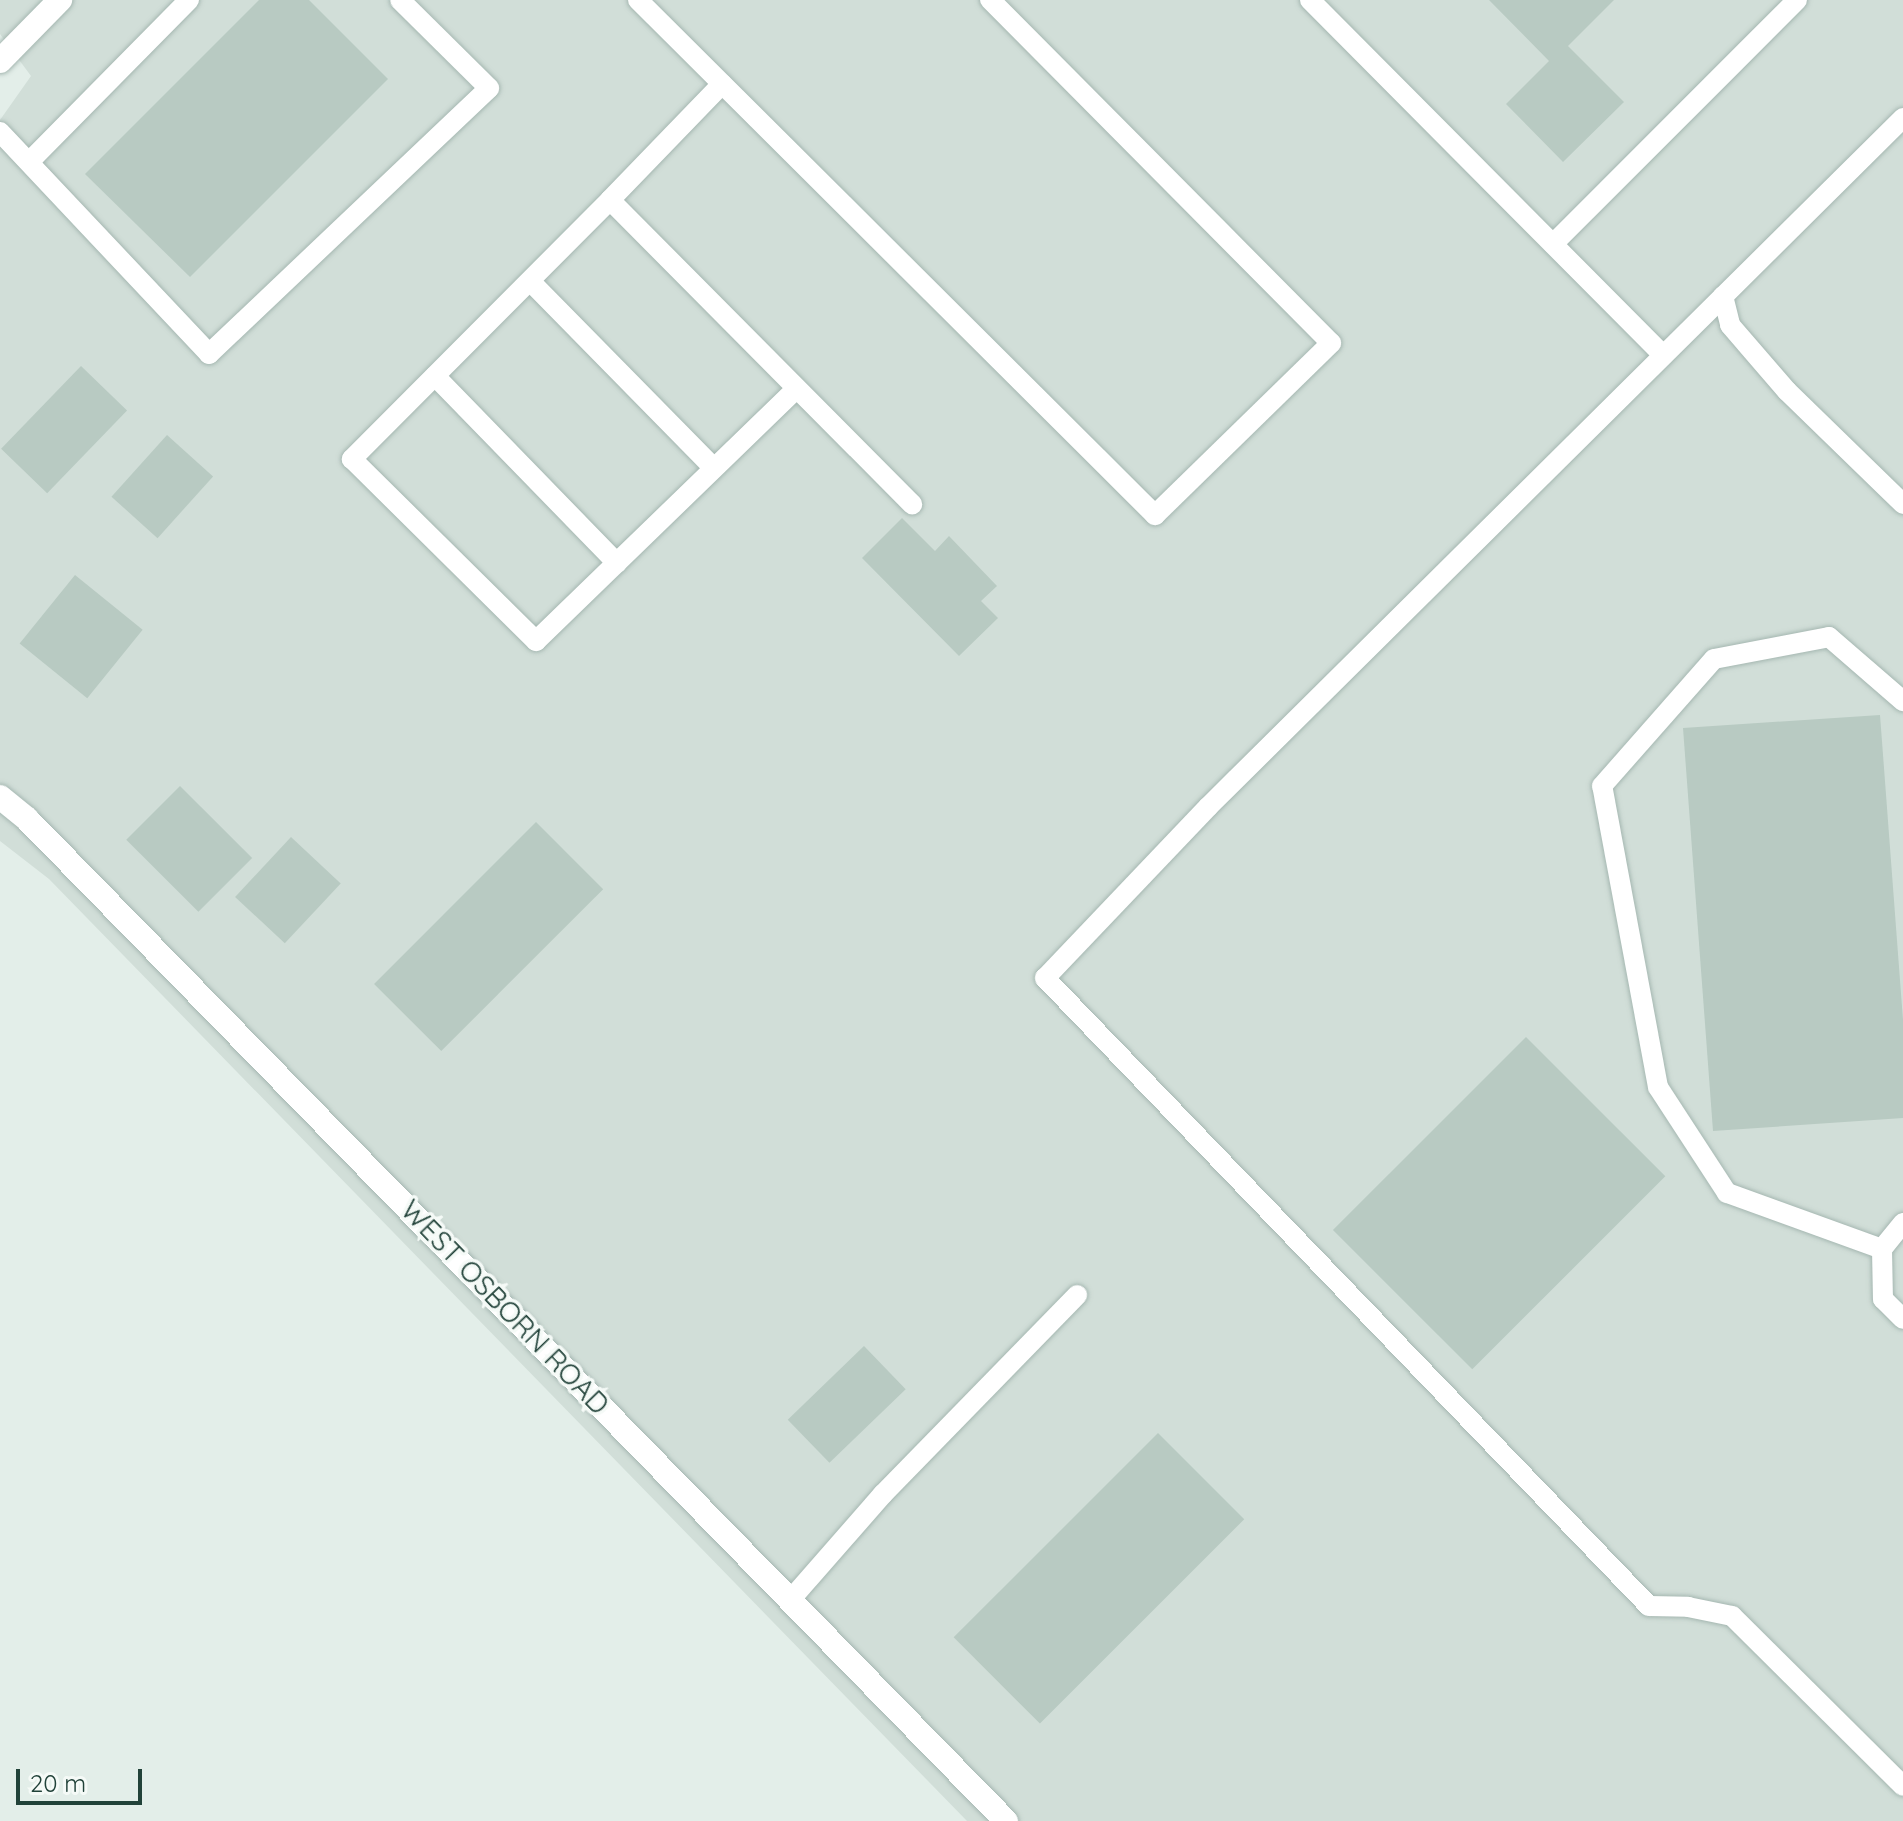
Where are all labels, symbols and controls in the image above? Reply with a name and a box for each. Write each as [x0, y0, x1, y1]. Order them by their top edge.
street label: WEST OSBORN ROAD [394, 1193, 616, 1421]
scale bar [20, 1753, 146, 1803]
text: 20 m [30, 1768, 86, 1798]

